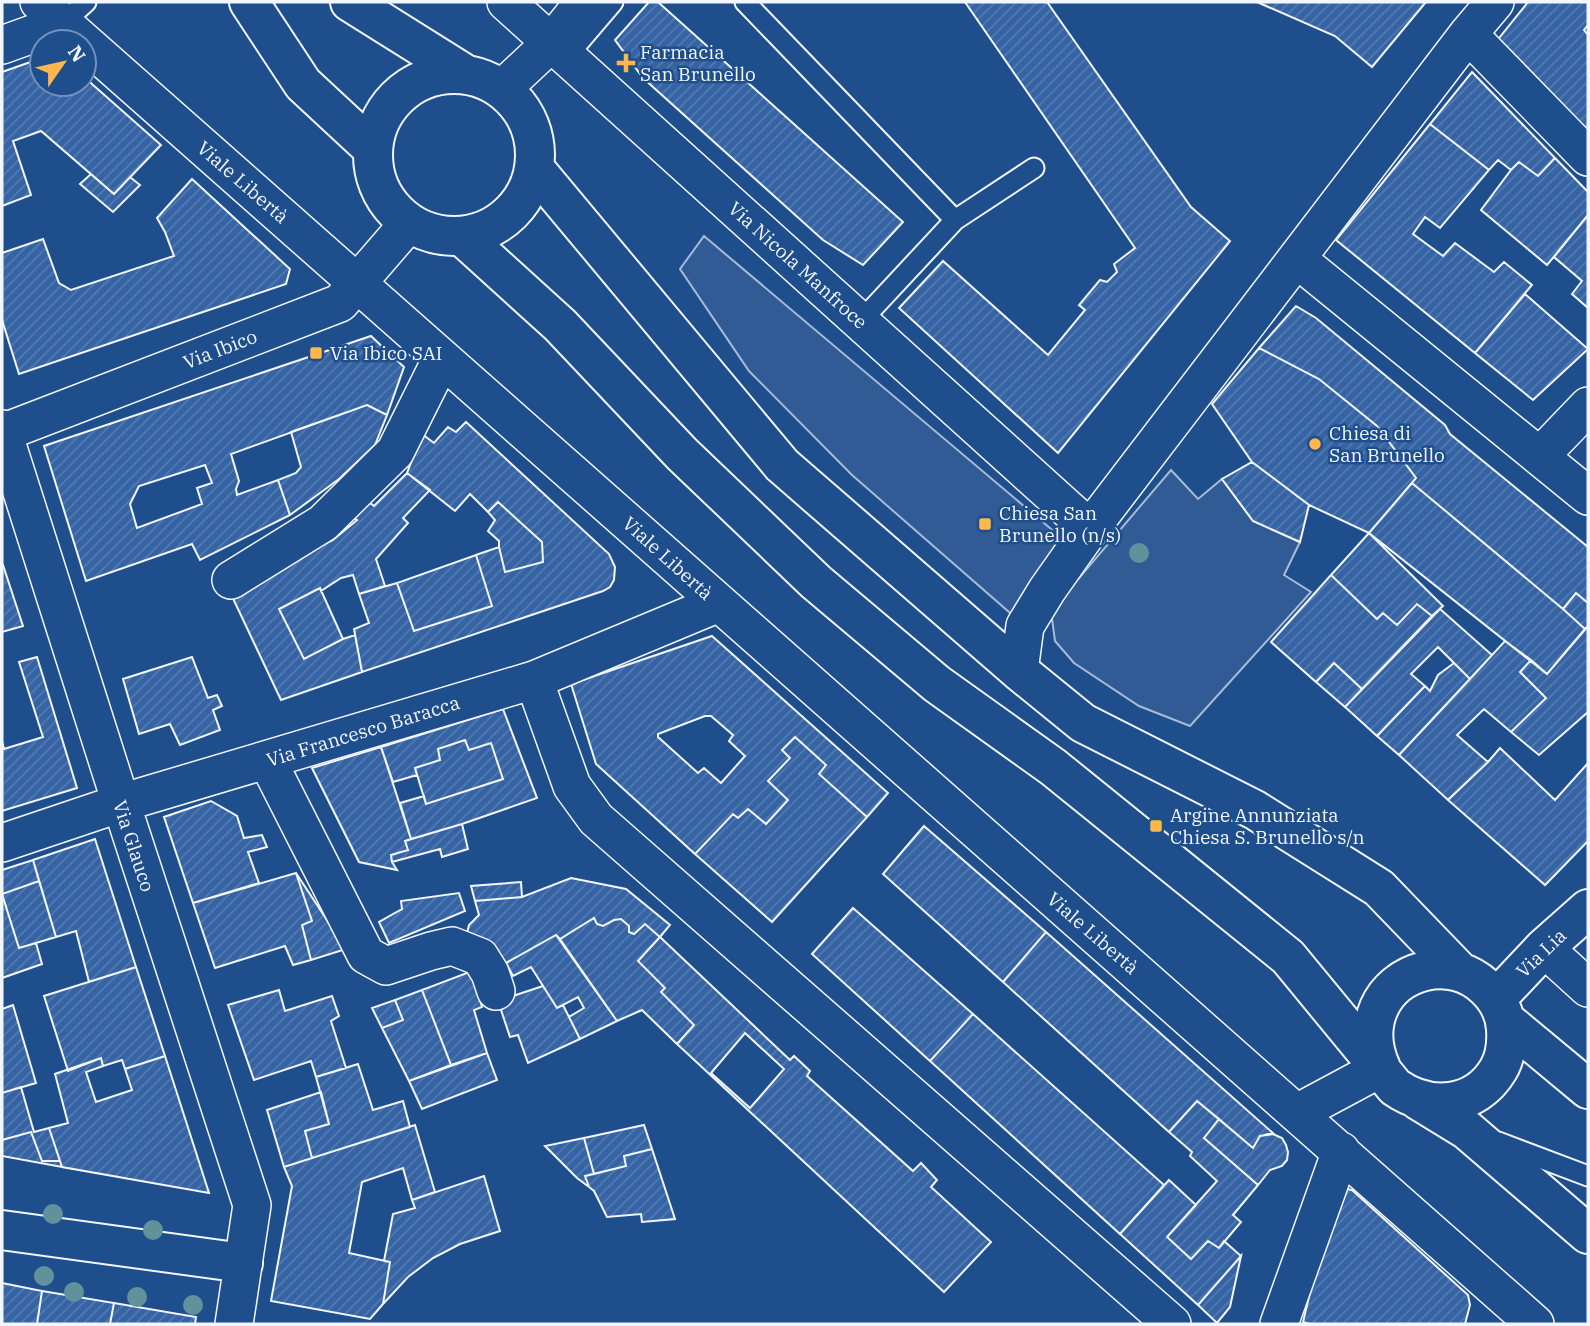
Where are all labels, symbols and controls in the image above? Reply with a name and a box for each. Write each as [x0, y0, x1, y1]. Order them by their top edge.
north arrow [28, 28, 98, 98]
place label: Farmacia San Brunello [640, 40, 756, 86]
text: N [63, 41, 91, 66]
marker: Farmacia San Brunello [618, 55, 634, 71]
street label: Viale Libertà [192, 136, 294, 228]
street label: Via Nicola Manfroce [723, 196, 873, 334]
street label: Via Ibico [180, 324, 260, 374]
place label: Via Ibico SAI [330, 341, 442, 365]
marker: Via Ibico SAI [308, 345, 324, 361]
place label: Chiesa di San Brunello [1329, 421, 1445, 467]
marker: Chiesa di San Brunello [1307, 436, 1323, 452]
place label: Chiesa San Brunello (n/s) [999, 501, 1121, 547]
street label: Viale Libertà [618, 511, 718, 605]
marker: Chiesa San Brunello (n/s) [977, 516, 993, 532]
street label: Via Francesco Baracca [263, 690, 463, 772]
street label: Via Glauco [108, 797, 160, 895]
place label: Argine Annunziata Chiesa S. Brunello s/n [1170, 803, 1365, 849]
marker: Argine Annunziata Chiesa S. Brunello s/n [1148, 818, 1164, 834]
street label: Viale Libertà [1042, 887, 1144, 979]
street label: Via Lia [1511, 923, 1571, 983]

